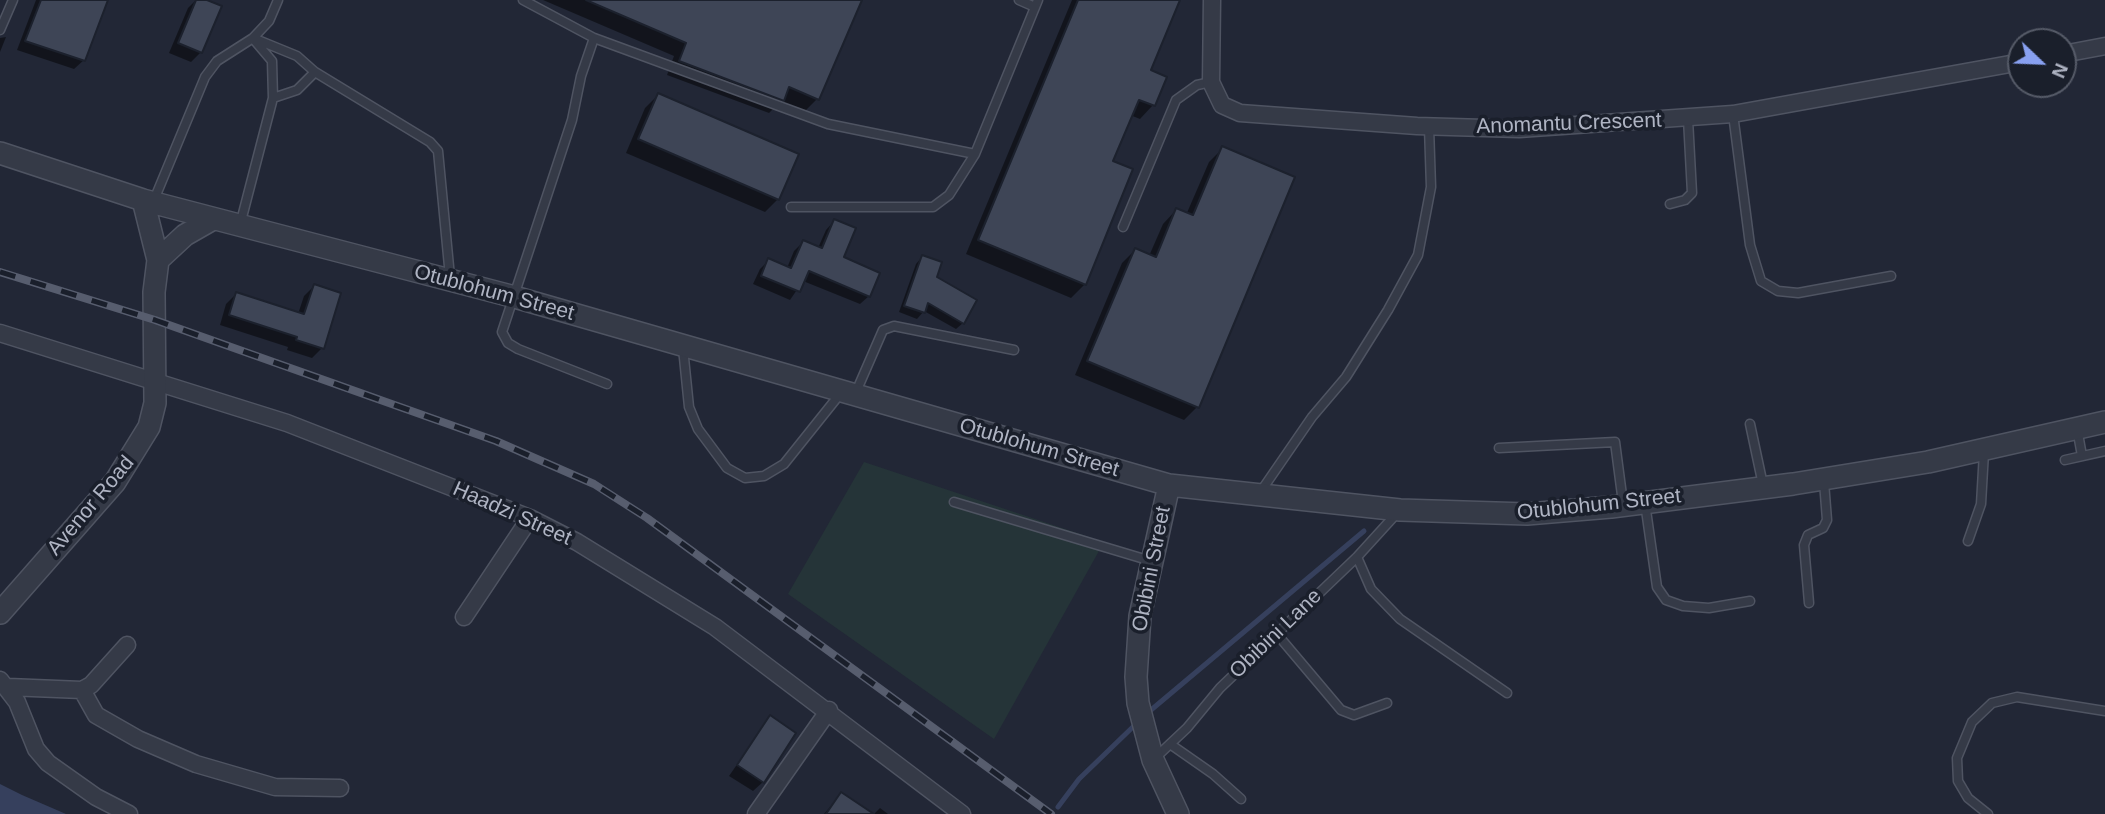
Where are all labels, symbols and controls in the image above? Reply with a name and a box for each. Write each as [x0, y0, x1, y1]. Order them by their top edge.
north arrow [2007, 28, 2077, 98]
text: N [2048, 60, 2072, 81]
street label: Anomantu Crescent [1476, 108, 1662, 140]
street label: Otublohum Street [411, 260, 577, 326]
street label: Otublohum Street [956, 413, 1122, 483]
street label: Avenor Road [42, 451, 140, 561]
street label: Haadzi Street [449, 477, 575, 551]
street label: Otublohum Street [1516, 484, 1682, 526]
street label: Obibini Street [1127, 504, 1177, 634]
street label: Obibini Lane [1225, 584, 1327, 684]

